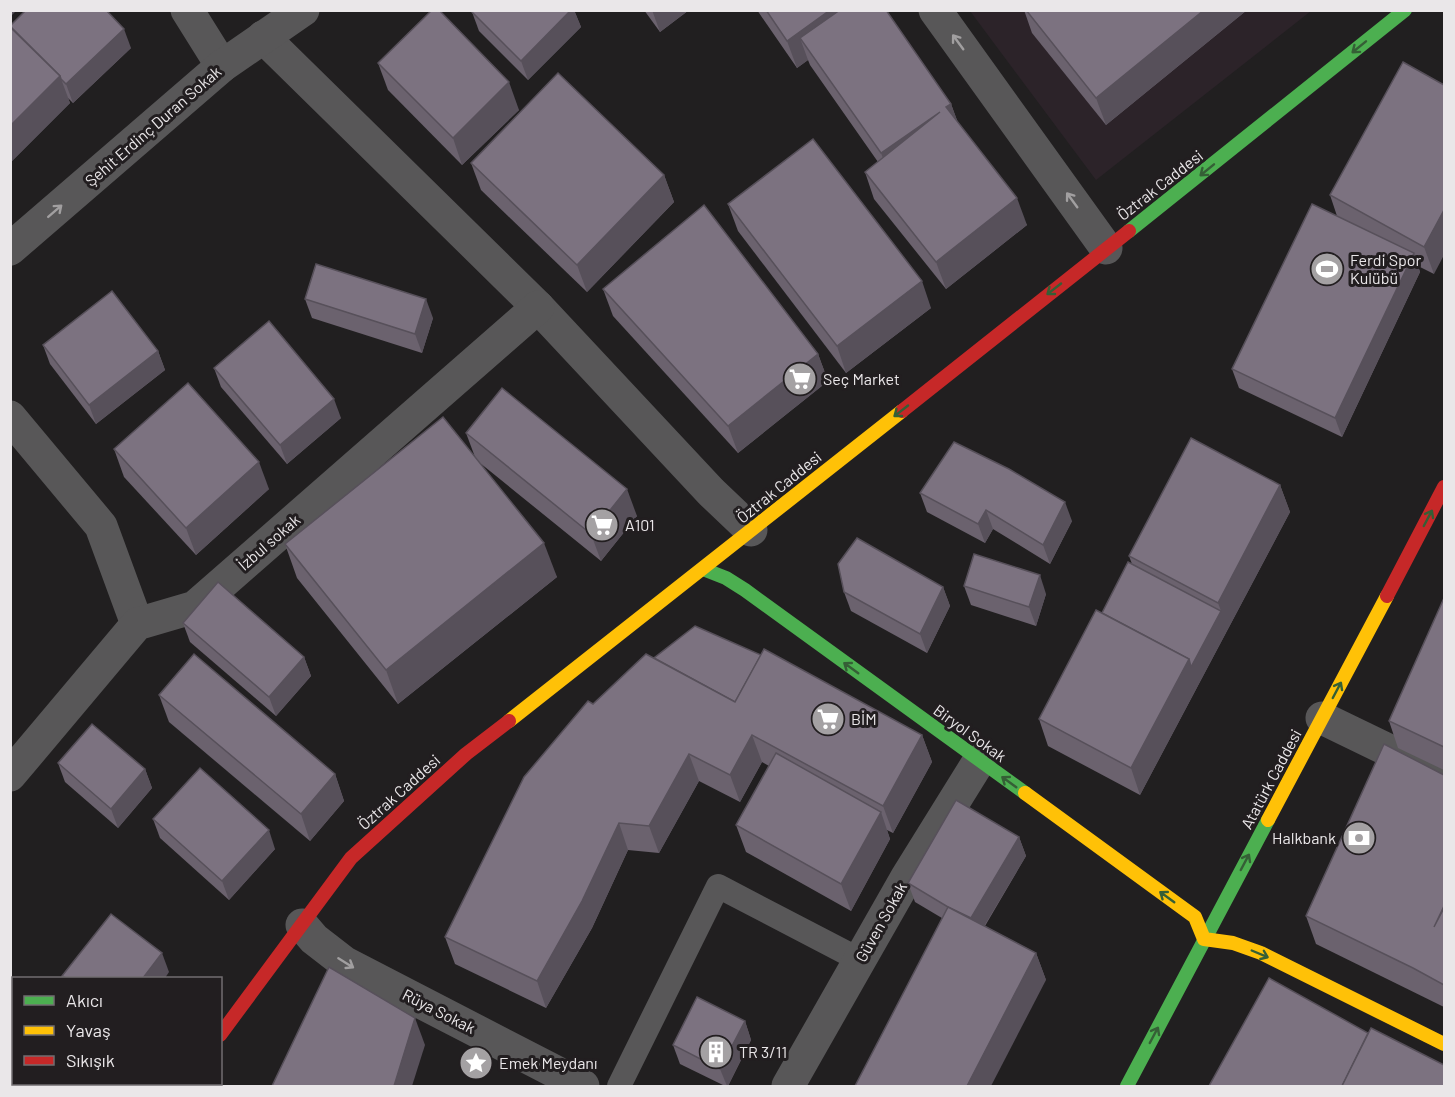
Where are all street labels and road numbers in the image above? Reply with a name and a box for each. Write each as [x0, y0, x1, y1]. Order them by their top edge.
street label: Şehit Erdinç Duran Sokak [81, 61, 225, 190]
street label: Öztrak Caddesi [1113, 145, 1206, 224]
street label: Öztrak Caddesi [732, 447, 825, 527]
street label: İzbul sokak [234, 510, 304, 574]
street label: Biryol Sokak [930, 700, 1010, 765]
street label: Atatürk Caddesi [1236, 726, 1305, 832]
street label: Öztrak Caddesi [354, 750, 443, 833]
street label: Güven Sokak [851, 879, 910, 965]
street label: Rüya Sokak [400, 984, 479, 1037]

